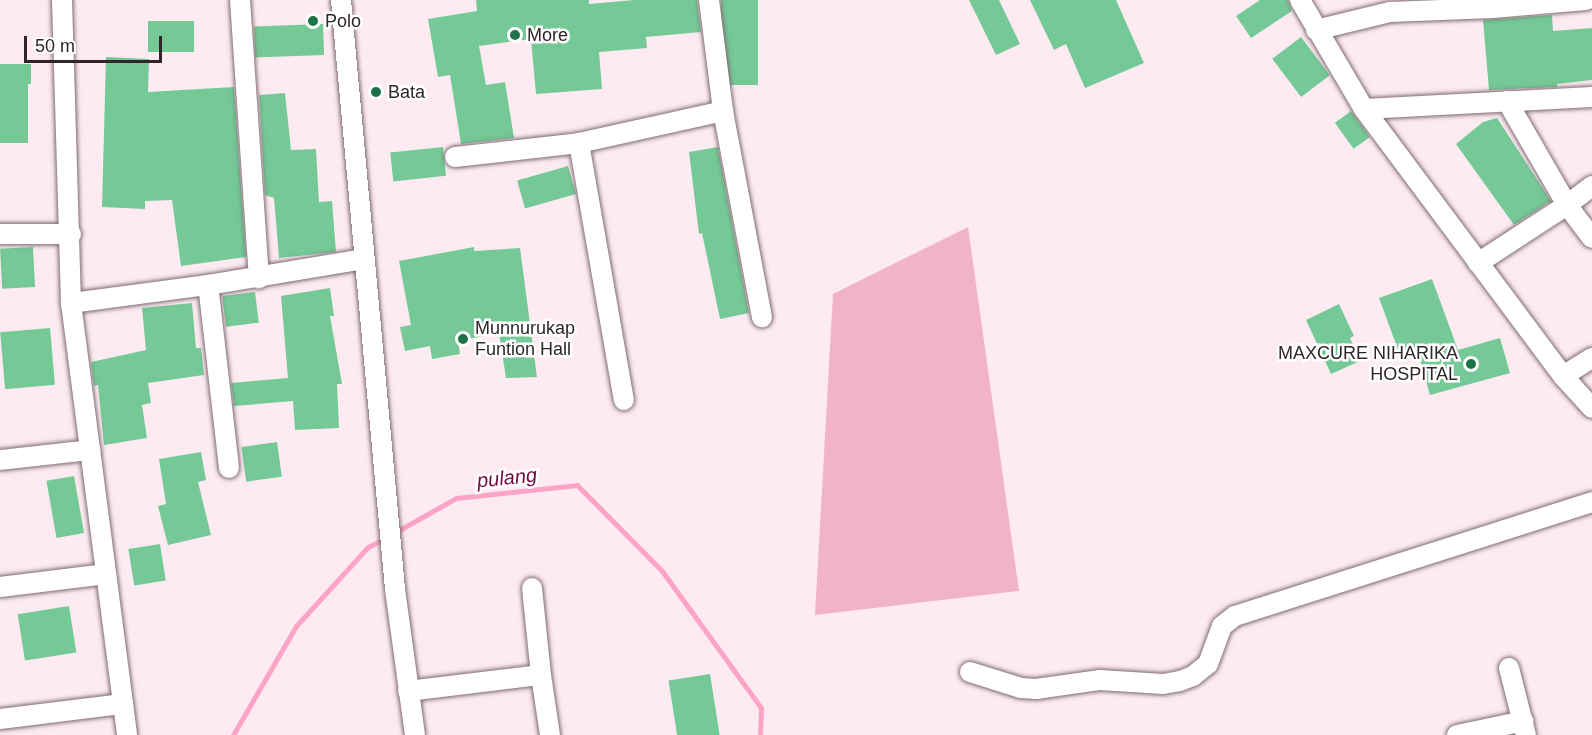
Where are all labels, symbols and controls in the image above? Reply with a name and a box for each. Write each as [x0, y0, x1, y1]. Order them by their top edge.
place label: Polo [325, 10, 361, 32]
marker: Polo [306, 14, 320, 28]
scale bar [27, 24, 165, 62]
place label: More [527, 24, 568, 46]
marker: More [508, 28, 522, 42]
text: 50 m [35, 36, 75, 56]
place label: Bata [388, 81, 425, 103]
marker: Bata [369, 85, 383, 99]
place label: Munnurukap Funtion Hall [475, 318, 575, 360]
marker: Munnurukap Funtion Hall [456, 332, 470, 346]
place label: MAXCURE NIHARIKA HOSPITAL [1278, 343, 1458, 386]
marker: MAXCURE NIHARIKA HOSPITAL [1462, 355, 1480, 373]
water label: pulang [476, 463, 538, 493]

